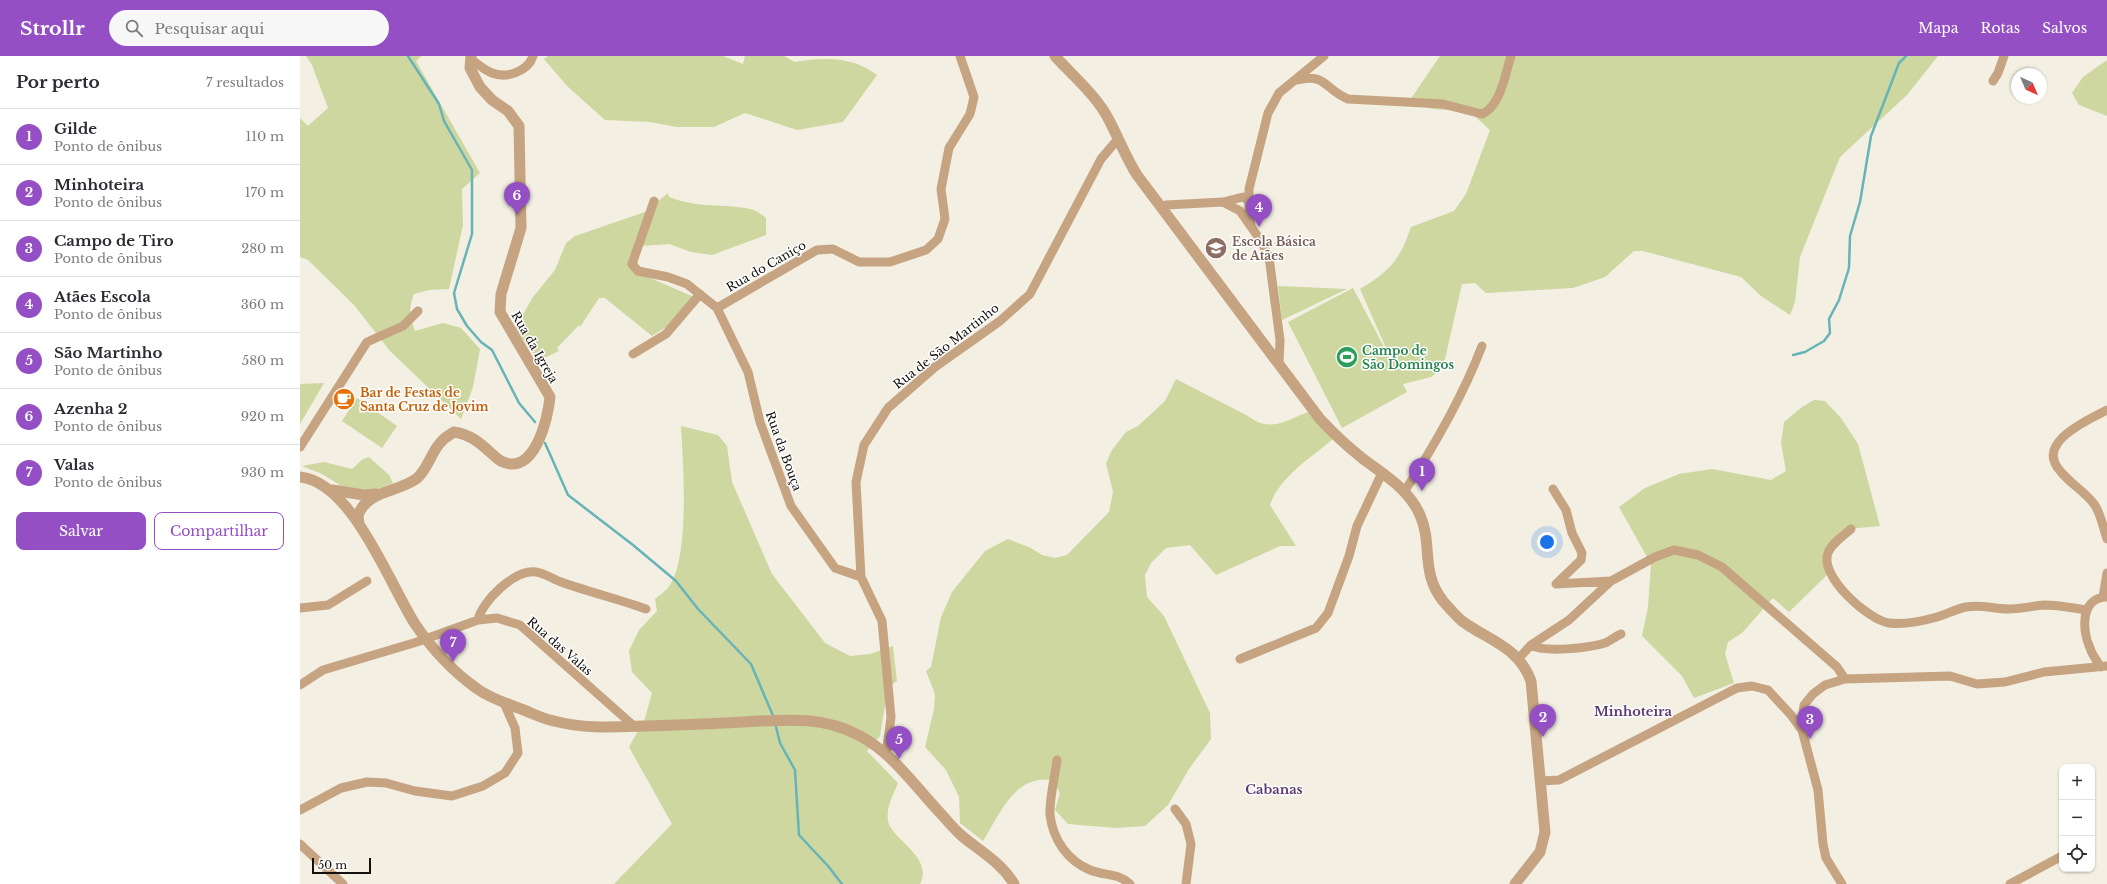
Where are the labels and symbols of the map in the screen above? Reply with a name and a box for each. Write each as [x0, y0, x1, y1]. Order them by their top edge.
north arrow [2011, 68, 2047, 104]
pin: 6 [504, 182, 530, 215]
pin: 4 [1246, 194, 1272, 227]
place label: Escola Básica de Atães [1232, 234, 1316, 263]
school or university icon: Escola Básica de Atães [1203, 235, 1229, 261]
street label: Rua do Caniço [723, 237, 809, 295]
street label: Rua de São Martinho [890, 300, 1002, 392]
street label: Rua da Igreja [508, 309, 562, 386]
place label: Campo de São Domingos [1362, 343, 1454, 372]
sports icon: Campo de São Domingos [1334, 344, 1360, 370]
place label: Bar de Festas de Santa Cruz de Jovim [360, 385, 489, 414]
cafe icon: Bar de Festas de Santa Cruz de Jovim [331, 386, 357, 412]
street label: Rua da Bouça [763, 409, 805, 493]
pin: 1 [1409, 458, 1435, 491]
your location [1537, 532, 1557, 552]
street label: Rua das Valas [524, 614, 596, 678]
pin: 7 [440, 629, 466, 662]
district label: Minhoteira [1594, 703, 1673, 720]
pin: 2 [1530, 704, 1556, 737]
pin: 3 [1797, 706, 1823, 739]
pin: 5 [886, 726, 912, 759]
district label: Cabanas [1245, 781, 1303, 798]
scale bar [312, 856, 371, 875]

